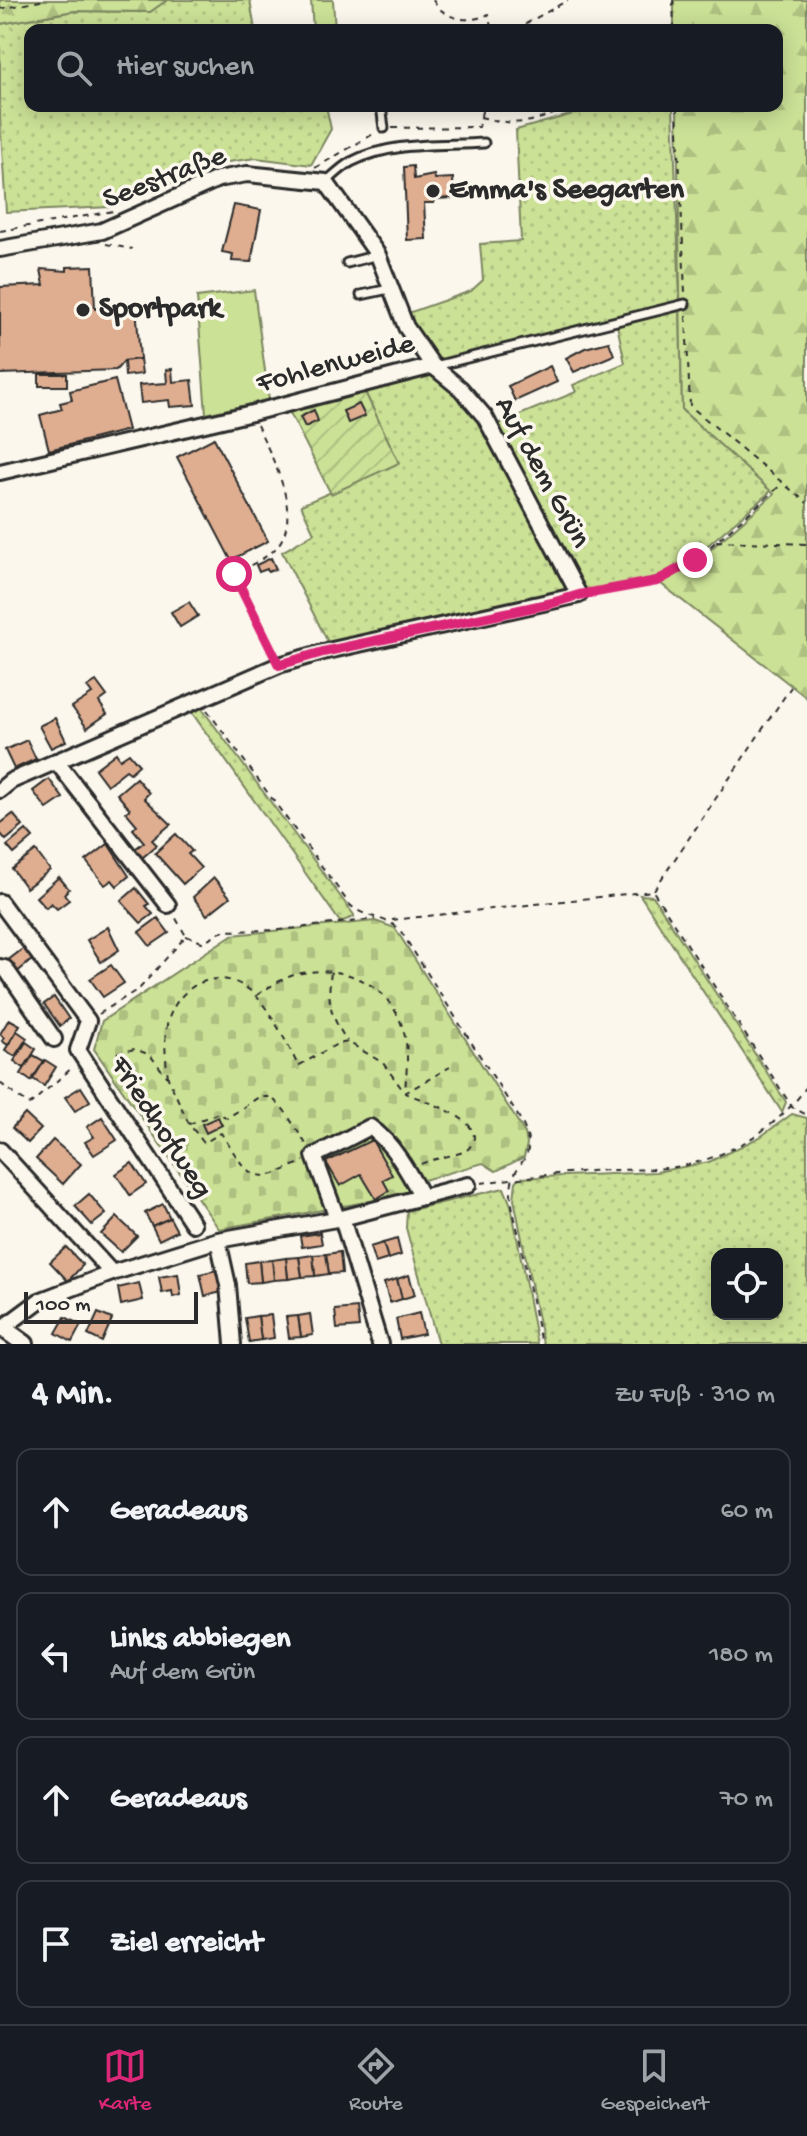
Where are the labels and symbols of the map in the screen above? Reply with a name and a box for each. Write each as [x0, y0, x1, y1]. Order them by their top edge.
street label: Seestraße [98, 139, 232, 218]
place label: Emma's Seegarten [449, 174, 685, 209]
marker: Emma's Seegarten [424, 182, 442, 200]
place label: Sportpark [99, 293, 225, 328]
marker: Sportpark [74, 301, 92, 319]
street label: Fohlenweide [252, 327, 419, 403]
street label: Auf dem Grün [485, 391, 597, 555]
route end [677, 542, 713, 578]
route start [216, 556, 252, 592]
street label: Friedhofweg [101, 1050, 219, 1206]
scale bar [24, 1288, 198, 1324]

